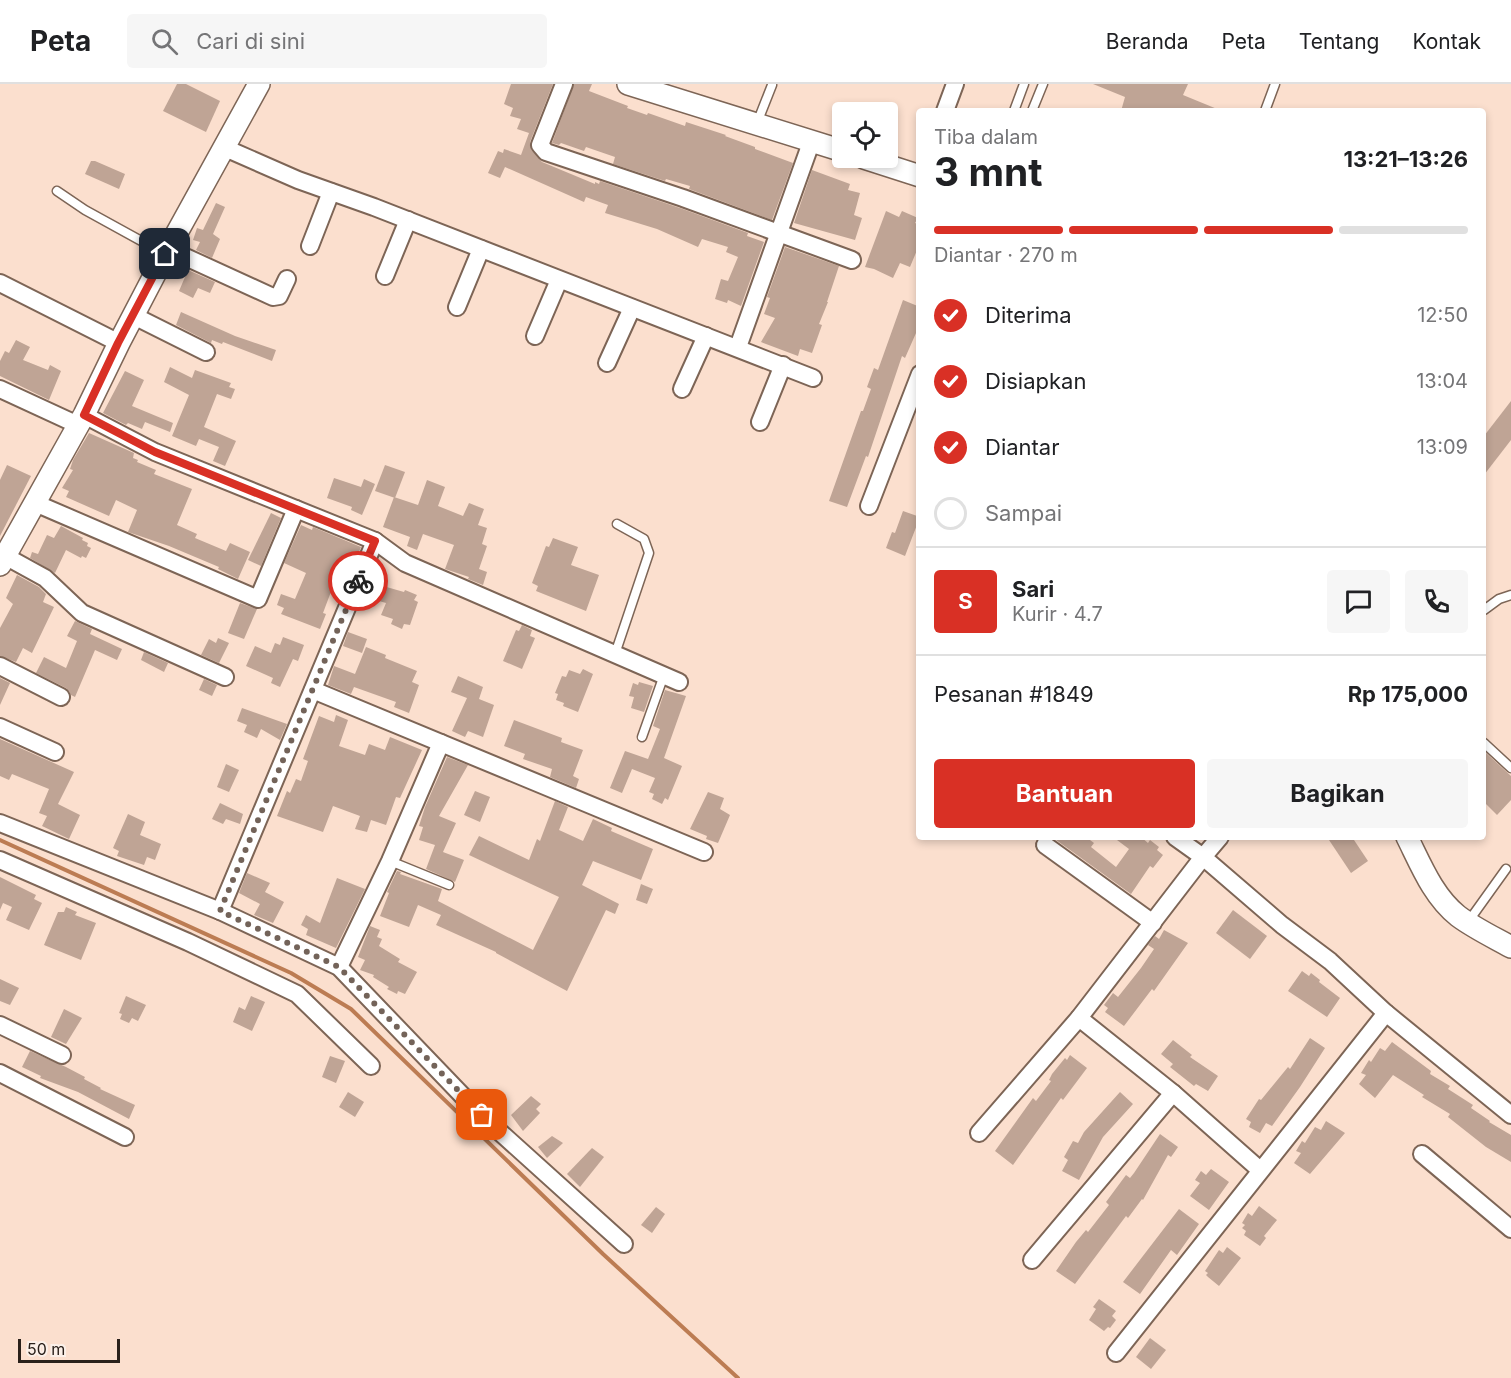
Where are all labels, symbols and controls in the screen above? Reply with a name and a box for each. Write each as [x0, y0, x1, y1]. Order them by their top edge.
search box [127, 14, 547, 68]
text: Peta [30, 24, 91, 58]
icon: search [148, 25, 181, 58]
text: Cari di sini [196, 28, 305, 54]
text: Beranda [1106, 29, 1188, 54]
text: Peta [1221, 29, 1266, 54]
text: Tentang [1299, 29, 1379, 54]
text: Kontak [1412, 29, 1481, 54]
map controls [832, 102, 898, 168]
button: locate [832, 102, 898, 168]
text: Tiba dalam [934, 125, 1038, 149]
text: 13:21–13:26 [1343, 146, 1468, 172]
text: 3 mnt [934, 148, 1043, 195]
pin [139, 228, 190, 279]
icon: home [148, 237, 181, 270]
text: Diantar · 270 m [934, 243, 1078, 267]
icon: check [934, 299, 967, 332]
text: Diterima [985, 302, 1072, 328]
text: 12:50 [1417, 303, 1468, 327]
icon: check [934, 365, 967, 398]
text: Disiapkan [985, 368, 1086, 394]
text: 13:04 [1416, 369, 1468, 393]
icon: check [934, 431, 967, 464]
text: Diantar [985, 434, 1060, 460]
text: 13:09 [1417, 435, 1468, 459]
text: Sampai [985, 500, 1062, 526]
courier [328, 551, 388, 611]
icon: bike [342, 565, 375, 598]
button: chat [1327, 570, 1390, 633]
button: phone [1405, 570, 1468, 633]
text: Sari [1012, 576, 1054, 602]
text: S [958, 588, 973, 614]
text: Kurir · 4.7 [1012, 602, 1103, 626]
text: Pesanan #1849 [934, 681, 1094, 707]
text: Rp 175,000 [1348, 681, 1468, 707]
button: Bantuan [934, 759, 1195, 828]
button: Bagikan [1207, 759, 1468, 828]
pin [456, 1089, 507, 1140]
icon: bag [465, 1098, 498, 1131]
scale bar [18, 1336, 120, 1364]
text: 50 m [27, 1339, 65, 1359]

